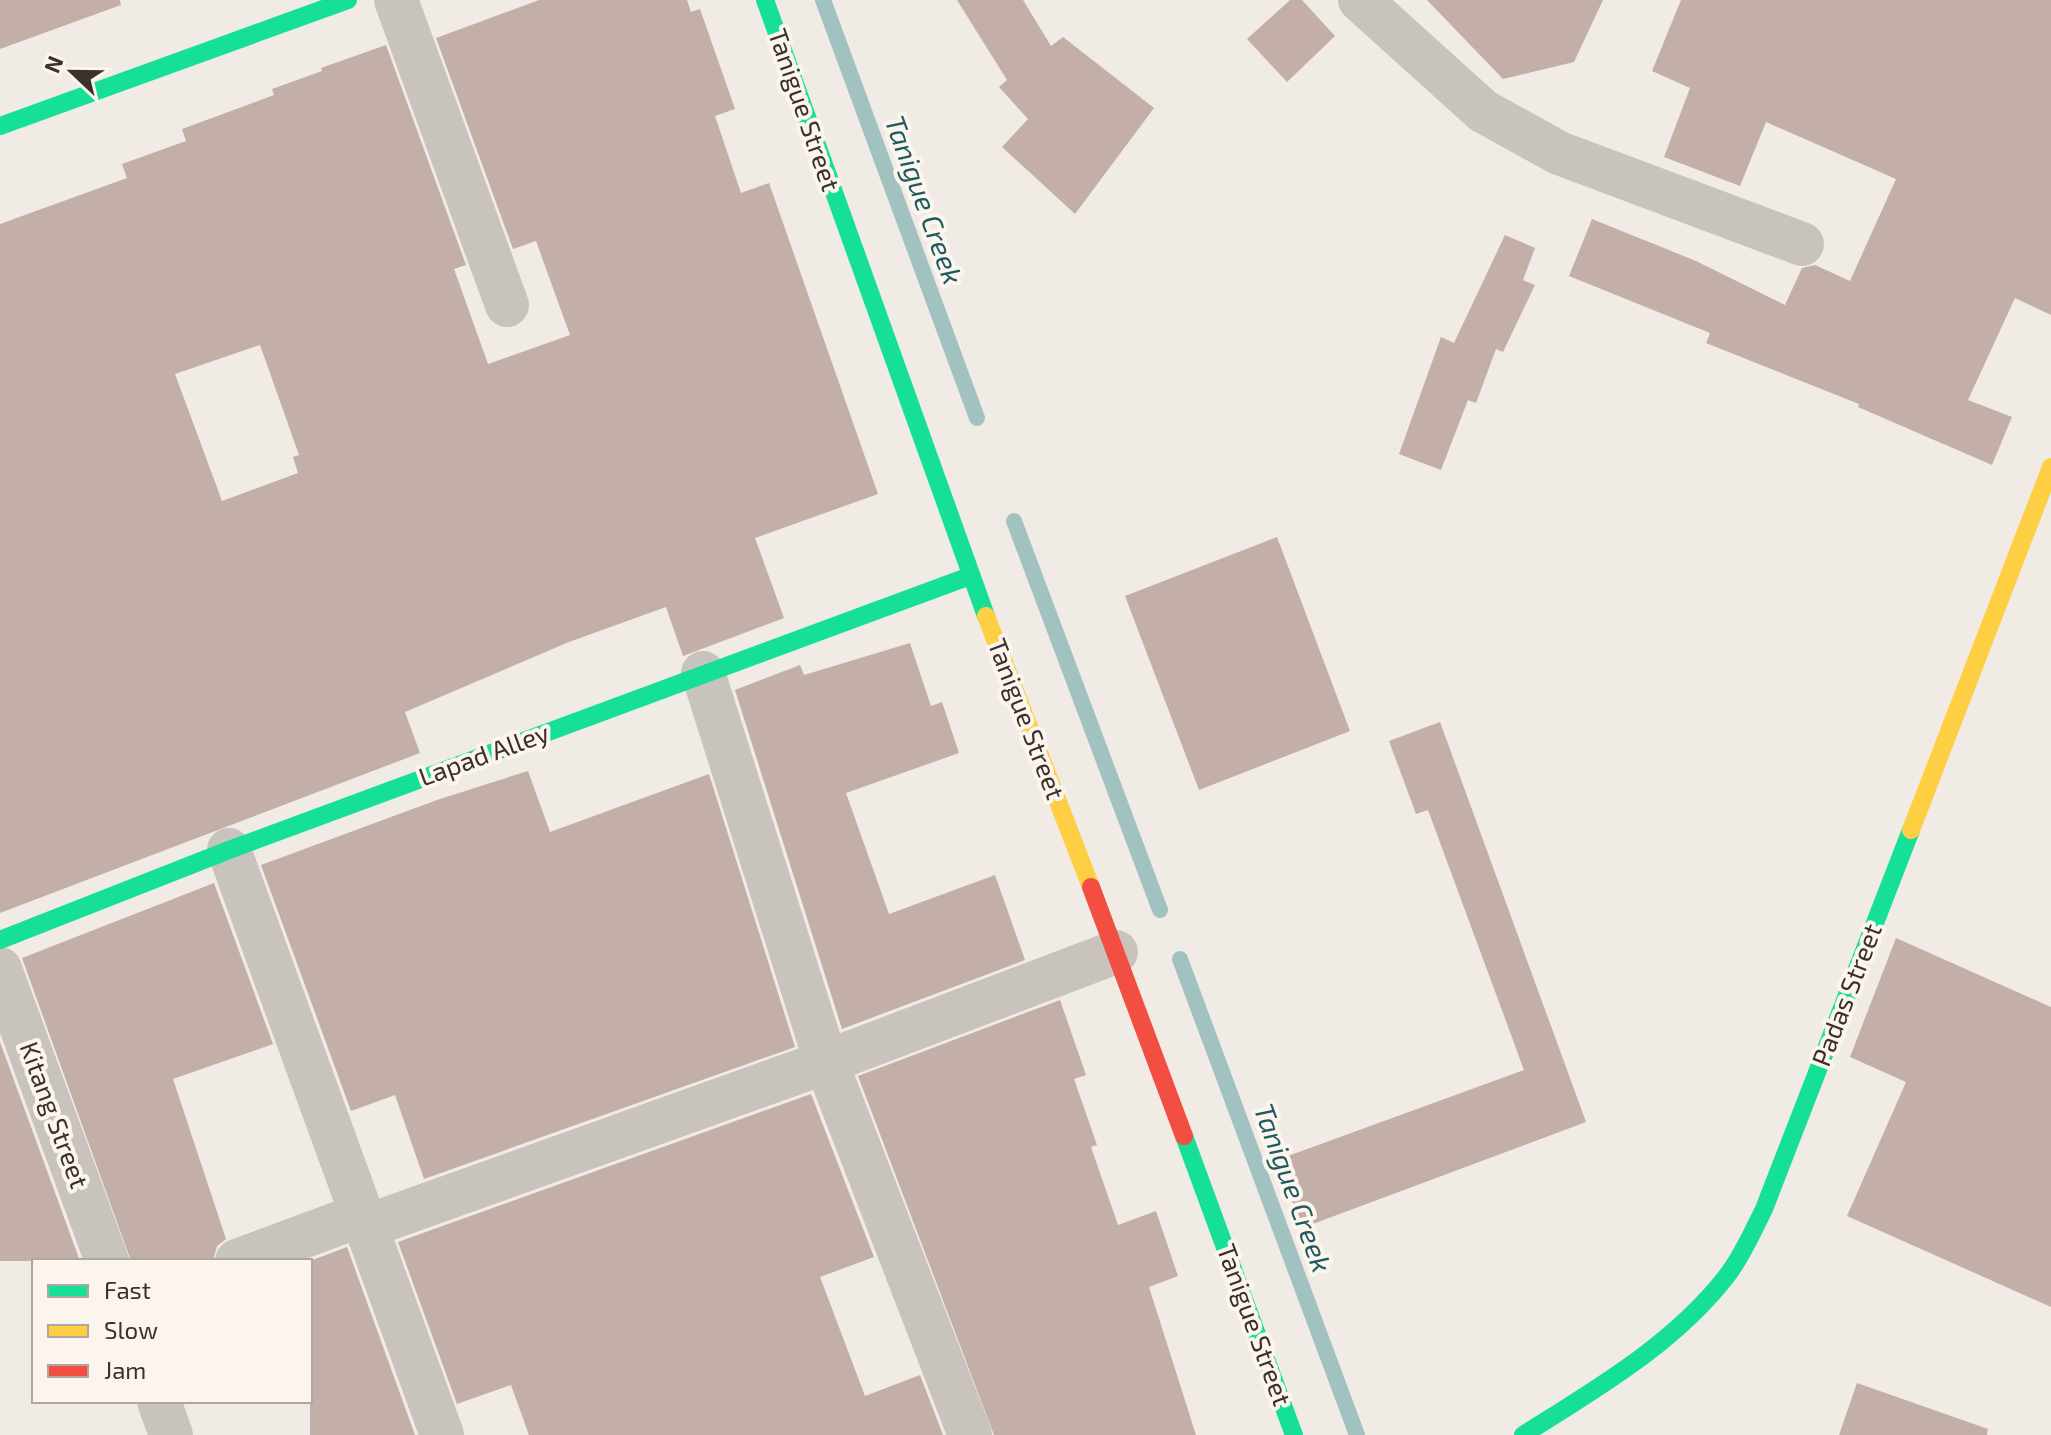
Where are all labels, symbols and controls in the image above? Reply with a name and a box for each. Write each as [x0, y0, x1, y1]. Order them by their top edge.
street label: Tanigue Street [763, 24, 848, 195]
north arrow [32, 32, 112, 112]
text: N [37, 52, 68, 76]
water label: Tanigue Creek [879, 111, 971, 289]
street label: Tanigue Street [982, 634, 1072, 803]
street label: Lapad Alley [414, 716, 553, 791]
street label: Padas Street [1804, 919, 1887, 1070]
street label: Kitang Street [15, 1037, 96, 1192]
water label: Tanigue Creek [1248, 1099, 1340, 1277]
street label: Tanigue Street [1212, 1239, 1299, 1410]
legend [32, 1259, 312, 1403]
text: Fast [104, 1275, 151, 1304]
text: Slow [104, 1315, 158, 1344]
text: Jam [104, 1355, 146, 1384]

